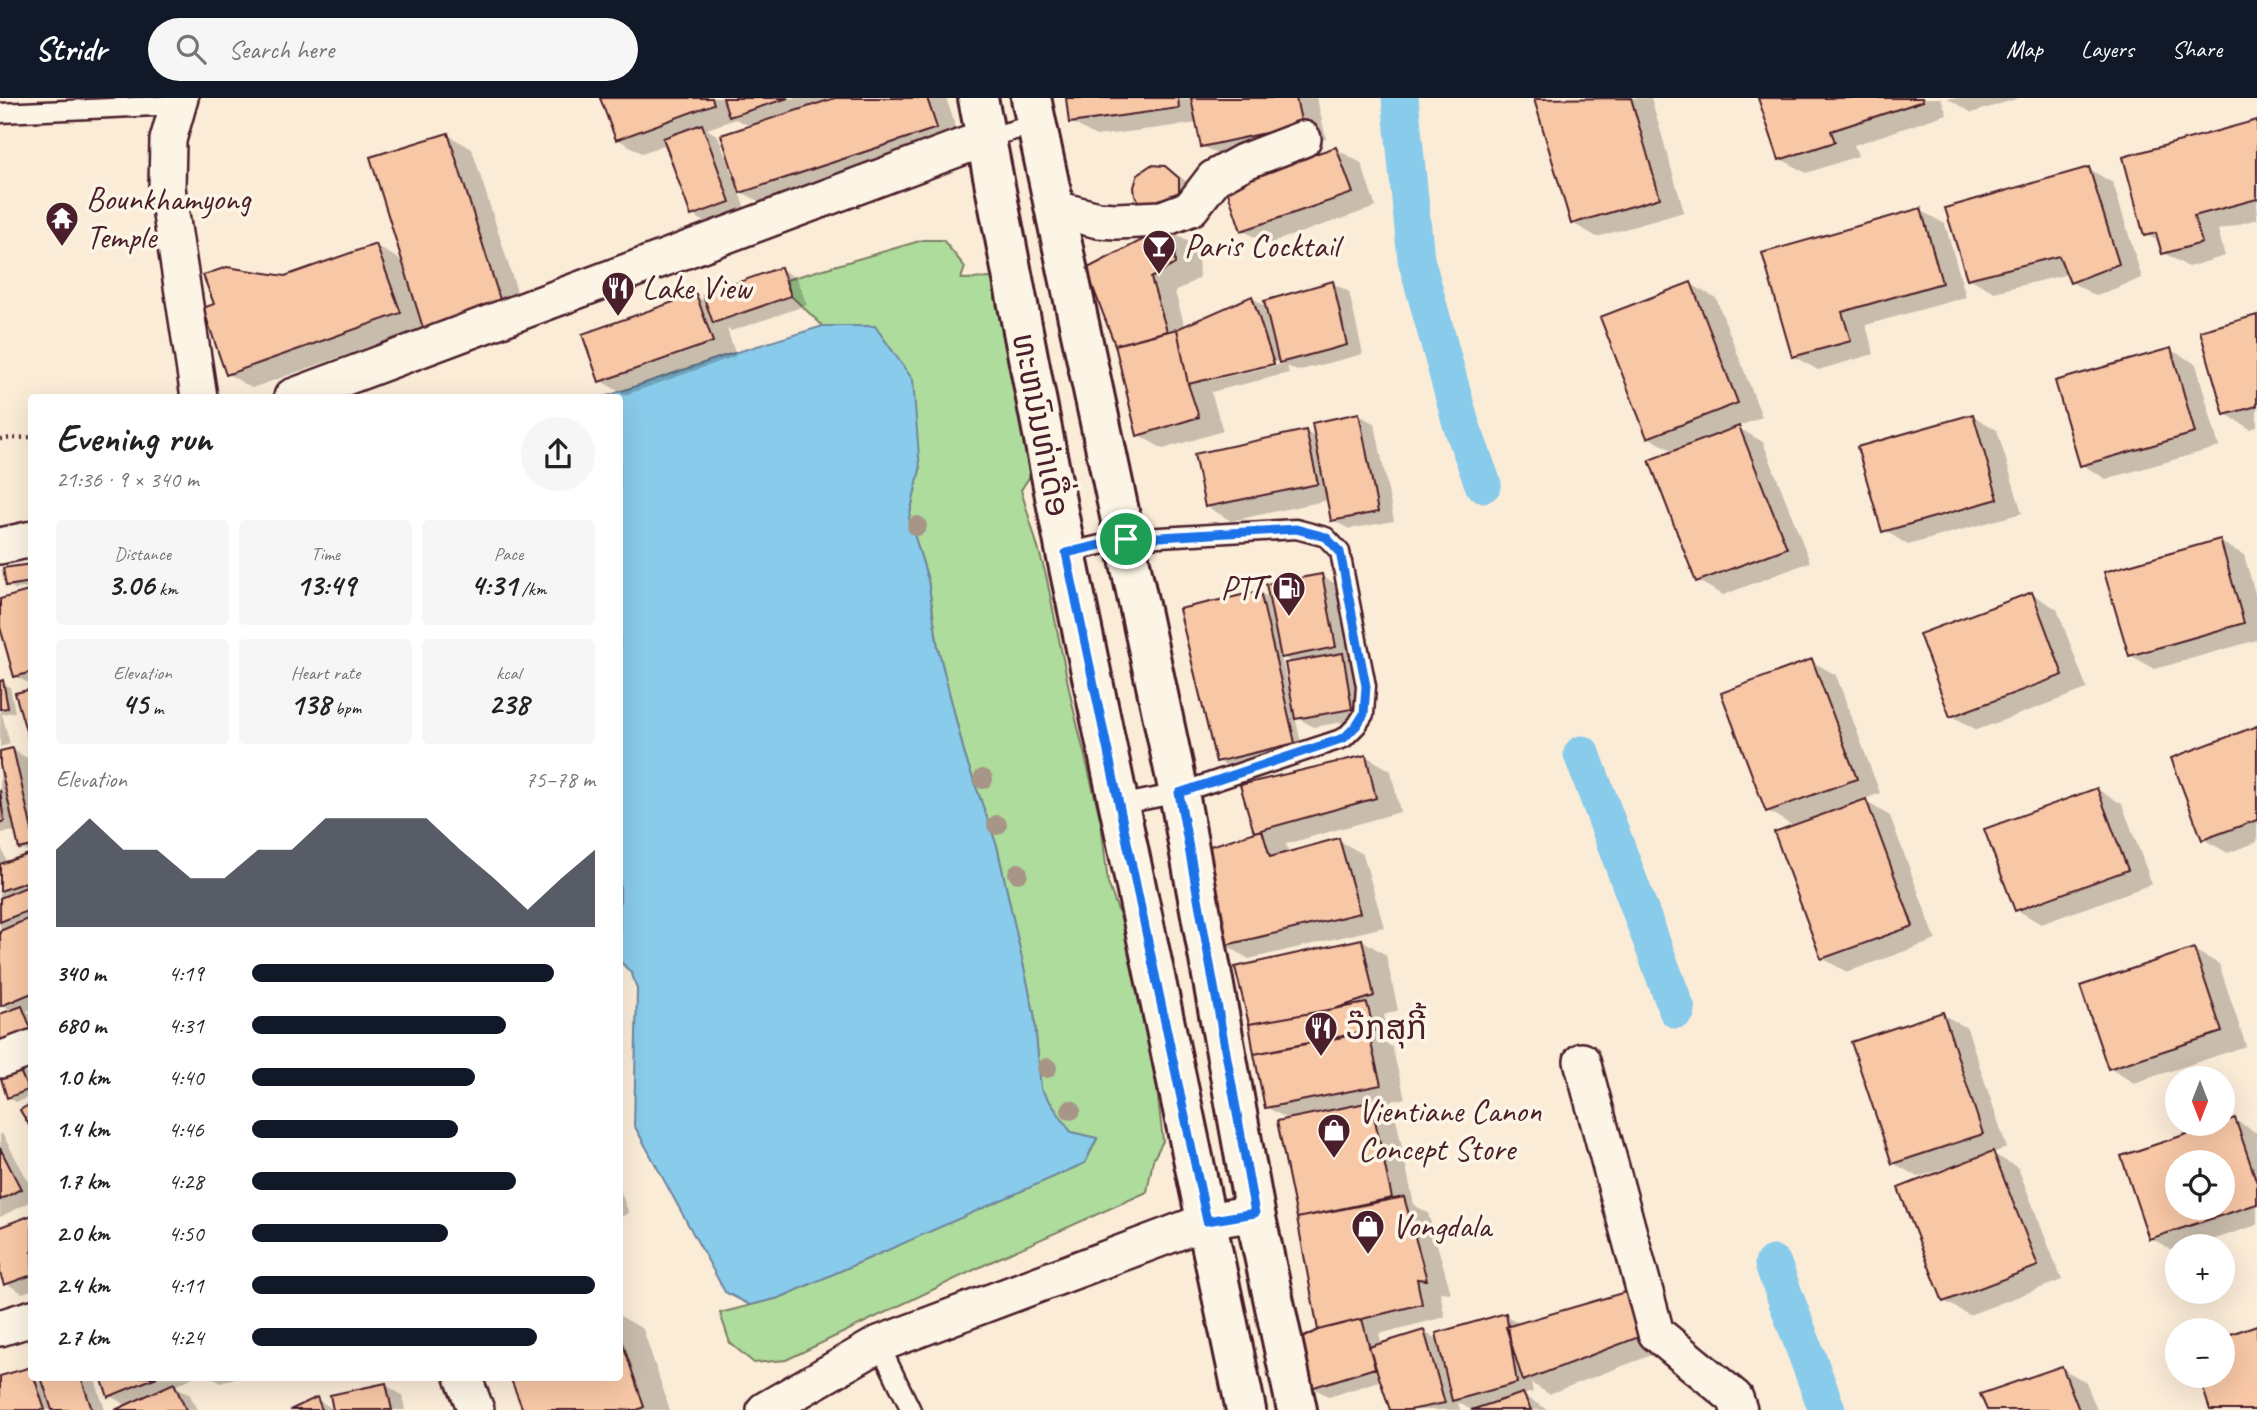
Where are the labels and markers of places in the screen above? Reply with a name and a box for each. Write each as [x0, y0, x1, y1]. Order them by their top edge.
place label: Bounkhamyong Temple [86, 178, 252, 258]
temple icon: Bounkhamyong Temple [43, 199, 81, 248]
place label: Paris Cocktail [1184, 225, 1344, 267]
bar icon: Paris Cocktail [1140, 227, 1178, 276]
place label: Lake View [642, 267, 754, 309]
restaurant icon: Lake View [599, 269, 637, 318]
pin [1096, 509, 1156, 569]
place label: PTT [1220, 567, 1272, 609]
fuel station icon: PTT [1270, 569, 1308, 618]
place label: ວ໊ກສຸກີ້ [1346, 1002, 1427, 1049]
restaurant icon: ວ໊ກສຸກີ້ [1302, 1009, 1340, 1058]
place label: Vientiane Canon Concept Store [1358, 1090, 1542, 1170]
shop icon: Vientiane Canon Concept Store [1315, 1111, 1353, 1160]
place label: Vongdala [1392, 1205, 1493, 1247]
shop icon: Vongdala [1349, 1207, 1387, 1256]

